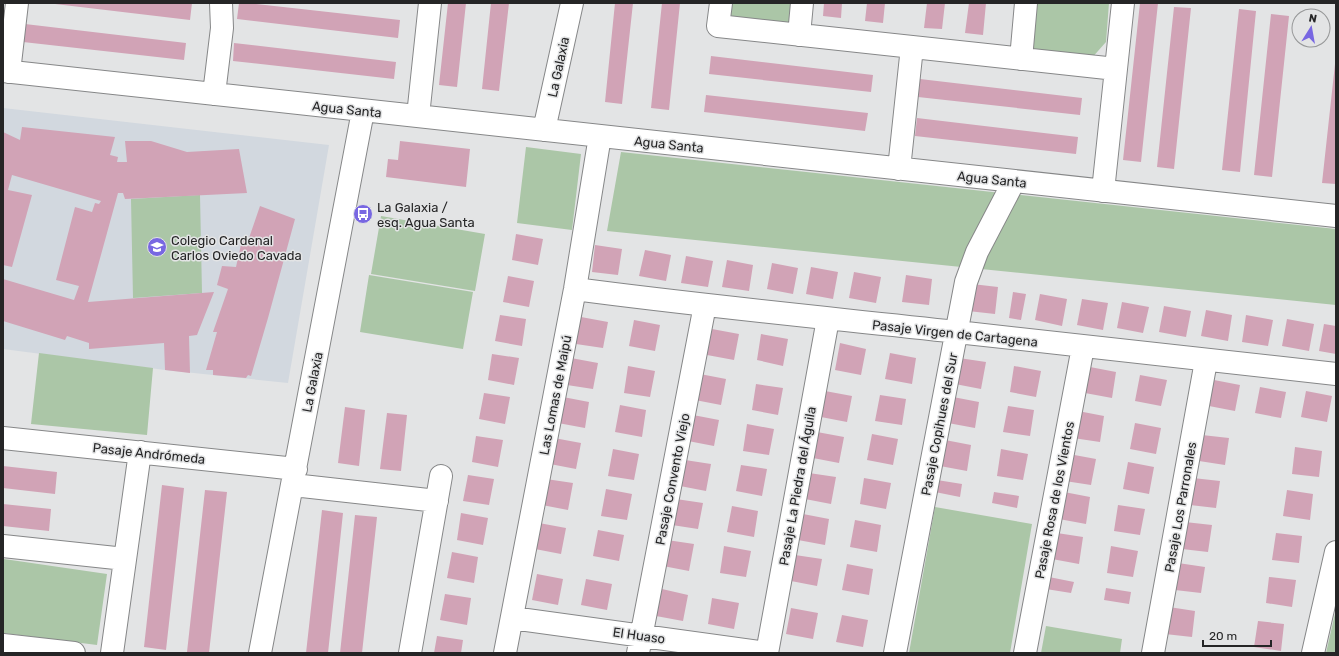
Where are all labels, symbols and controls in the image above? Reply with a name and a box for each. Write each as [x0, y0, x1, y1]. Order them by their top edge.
north arrow [1291, 8, 1331, 48]
text: N [1308, 12, 1318, 26]
street label: La Galaxia [545, 36, 572, 99]
street label: Agua Santa [311, 98, 382, 122]
street label: Agua Santa [633, 133, 704, 157]
street label: Agua Santa [956, 168, 1027, 192]
place label: La Galaxia / esq. Agua Santa [377, 200, 475, 231]
bus stop icon: La Galaxia / esq. Agua Santa [352, 203, 374, 225]
place label: Colegio Cardenal Carlos Oviedo Cavada [171, 233, 302, 263]
school or university icon: Colegio Cardenal Carlos Oviedo Cavada [146, 236, 168, 258]
street label: Pasaje Virgen de Cartagena [871, 317, 1039, 351]
street label: Las Lomas de Maipú [536, 334, 574, 456]
street label: La Galaxia [299, 351, 326, 414]
street label: Pasaje Copihues del Sur [918, 351, 961, 497]
street label: Pasaje La Piedra del Águila [776, 405, 820, 567]
street label: Pasaje Convento Viejo [652, 412, 693, 546]
street label: Pasaje Rosa de los Vientos [1032, 420, 1077, 580]
street label: Pasaje Andrómeda [92, 440, 206, 467]
street label: Pasaje Los Parronales [1162, 440, 1199, 574]
scale bar [1203, 622, 1271, 648]
street label: El Huaso [612, 624, 666, 647]
text: 20 m [1209, 629, 1237, 643]

